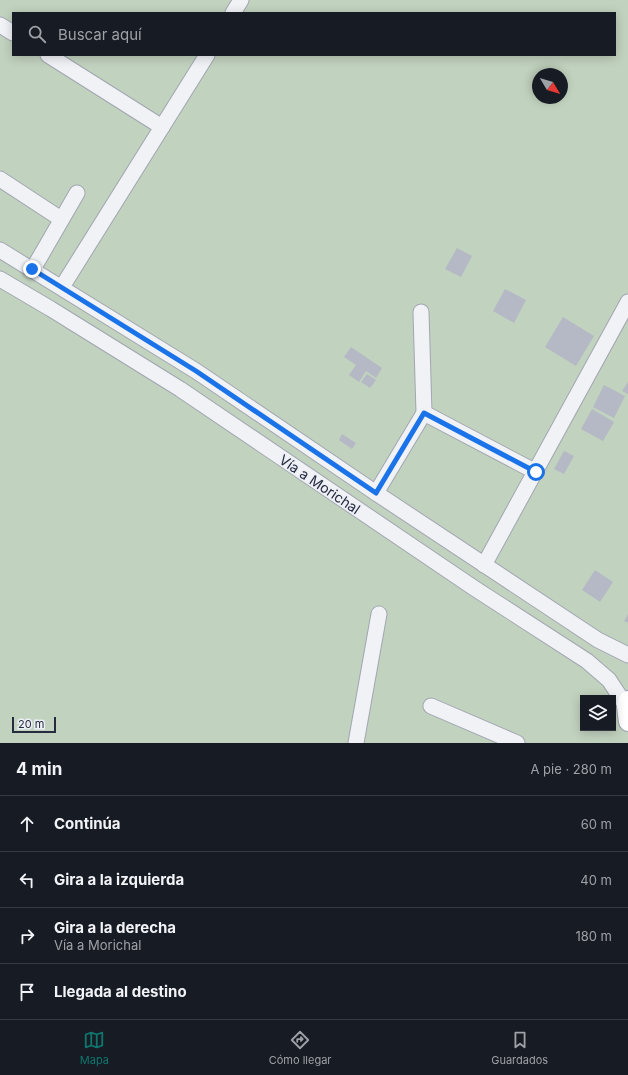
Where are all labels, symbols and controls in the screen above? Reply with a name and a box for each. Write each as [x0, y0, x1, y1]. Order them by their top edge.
search box [12, 12, 616, 56]
icon: search [26, 23, 48, 45]
text: Buscar aquí [58, 25, 142, 44]
north arrow [532, 68, 568, 104]
route end [23, 260, 41, 278]
street label: Vía a Morichal [276, 451, 364, 517]
route start [527, 463, 545, 481]
map controls [580, 695, 616, 731]
button: layers [580, 695, 616, 731]
scale bar [12, 715, 56, 734]
text: 20 m [18, 717, 44, 731]
text: 4 min [16, 759, 62, 779]
text: A pie · 280 m [530, 761, 612, 777]
icon: ahead [16, 813, 38, 835]
text: Continúa [54, 814, 121, 833]
text: 60 m [581, 816, 612, 832]
icon: left [16, 869, 38, 891]
text: Gira a la izquierda [54, 870, 184, 889]
text: 40 m [580, 872, 612, 888]
text: Gira a la derecha [54, 918, 176, 937]
icon: right [16, 925, 38, 947]
text: 180 m [575, 928, 612, 944]
text: Vía a Morichal [54, 937, 141, 953]
icon: arrive [16, 981, 38, 1003]
text: Llegada al destino [54, 982, 187, 1001]
tab: Mapa [80, 1029, 109, 1067]
tab: Cómo llegar [269, 1029, 331, 1067]
tab: Guardados [491, 1029, 548, 1067]

